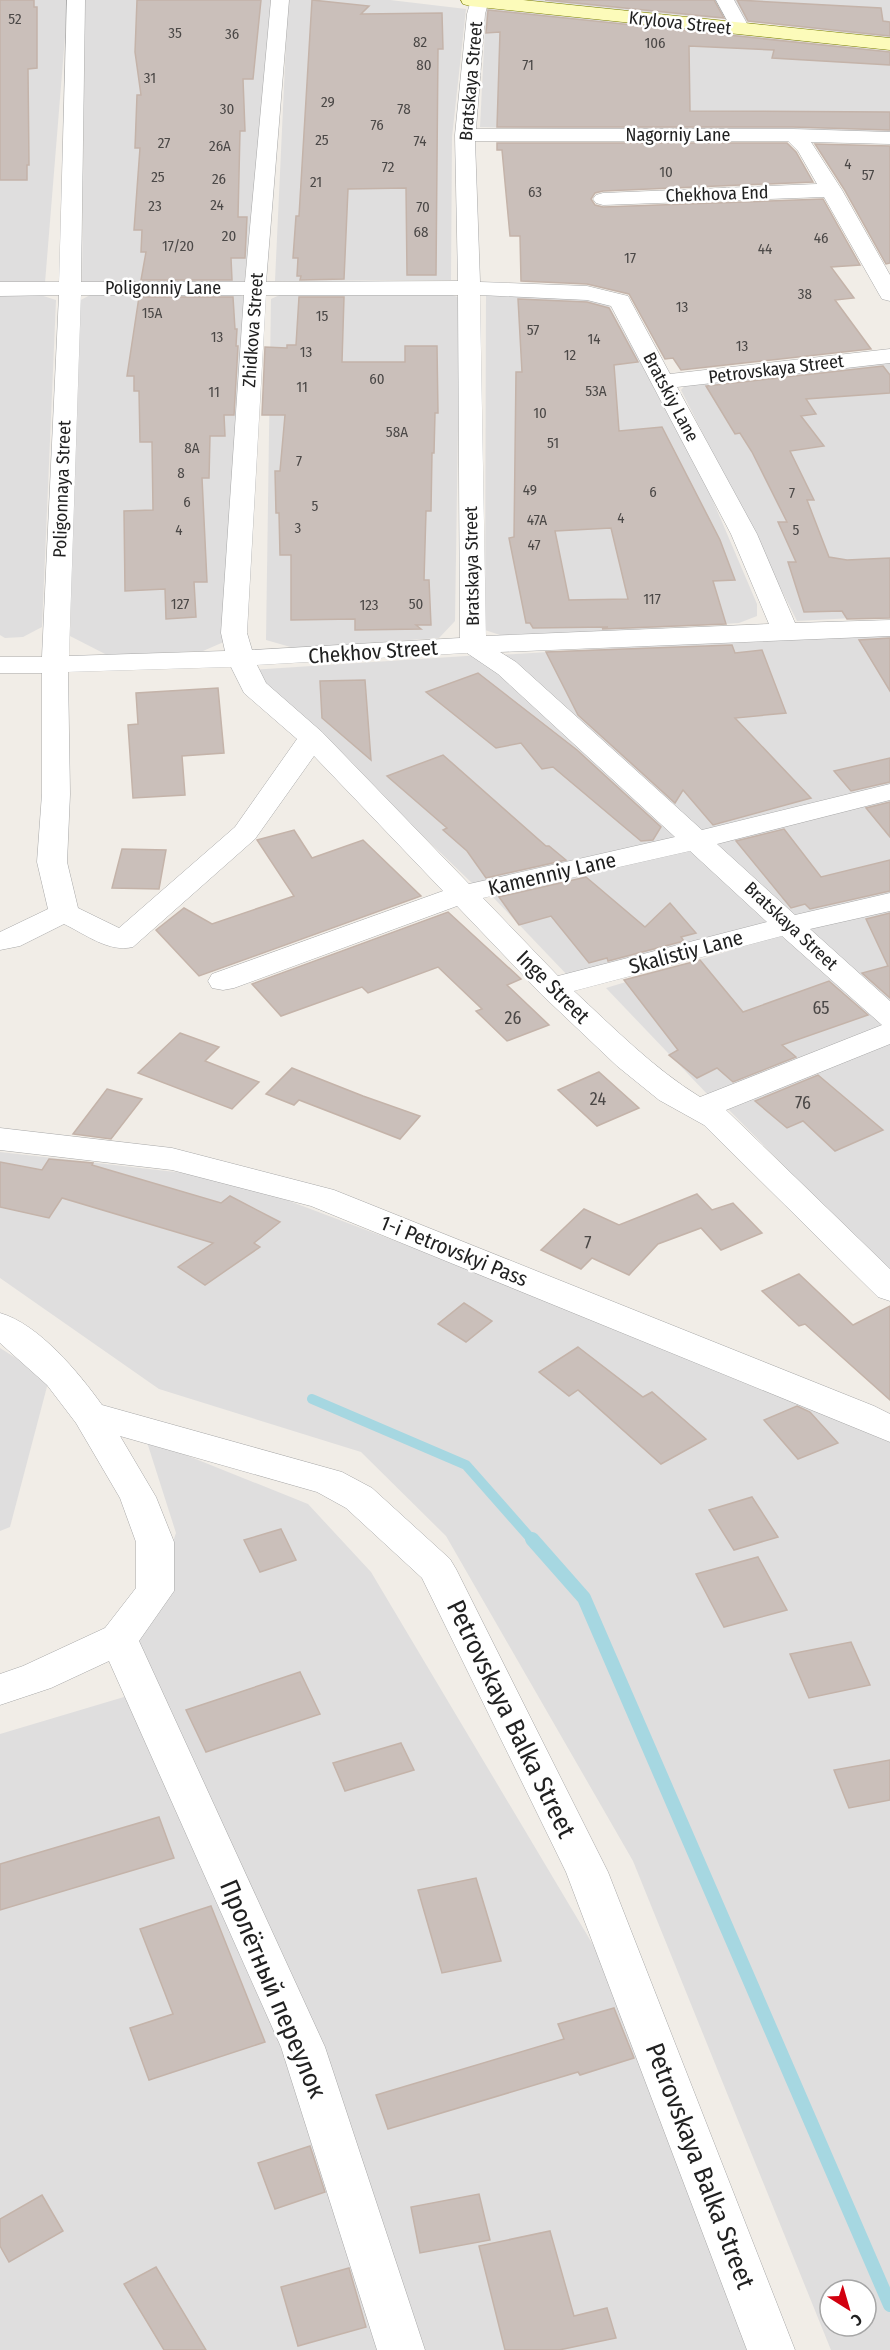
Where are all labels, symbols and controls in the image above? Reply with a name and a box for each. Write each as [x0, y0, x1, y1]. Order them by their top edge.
street label: Krylova Street [628, 7, 732, 39]
house number: 52 [8, 10, 22, 28]
street label: Bratskaya Street [455, 20, 487, 142]
house number: 35 [168, 24, 182, 42]
house number: 36 [225, 25, 239, 43]
house number: 82 [413, 33, 427, 51]
house number: 106 [644, 34, 666, 52]
house number: 80 [416, 56, 432, 74]
house number: 71 [522, 56, 534, 74]
house number: 31 [144, 69, 156, 87]
house number: 29 [321, 93, 335, 111]
house number: 30 [220, 100, 234, 118]
house number: 78 [397, 100, 411, 118]
house number: 76 [370, 116, 384, 134]
street label: Nagorniy Lane [626, 124, 731, 146]
house number: 25 [315, 131, 329, 149]
house number: 74 [414, 132, 426, 150]
house number: 27 [158, 134, 170, 152]
house number: 26А [209, 137, 231, 155]
house number: 4 [844, 155, 852, 173]
house number: 72 [382, 158, 395, 176]
house number: 10 [659, 163, 673, 181]
house number: 57 [862, 166, 874, 184]
house number: 25 [151, 168, 165, 186]
house number: 26 [212, 170, 226, 188]
house number: 21 [310, 173, 322, 191]
street label: Chekhova End [665, 181, 769, 207]
house number: 63 [528, 183, 542, 201]
house number: 24 [210, 196, 224, 214]
house number: 23 [148, 197, 162, 215]
house number: 70 [416, 198, 430, 216]
house number: 68 [414, 223, 428, 241]
house number: 20 [222, 227, 236, 245]
house number: 46 [814, 229, 828, 247]
house number: 17/20 [162, 237, 194, 255]
house number: 44 [758, 240, 772, 258]
house number: 17 [624, 249, 636, 267]
street label: Zhidkova Street [238, 272, 268, 388]
street label: Poligonniy Lane [105, 277, 221, 299]
house number: 38 [798, 285, 812, 303]
house number: 13 [676, 298, 689, 316]
house number: 15А [142, 304, 162, 322]
house number: 15 [316, 307, 328, 325]
house number: 57 [527, 321, 539, 339]
house number: 13 [211, 328, 224, 346]
house number: 14 [587, 330, 601, 348]
house number: 13 [736, 337, 749, 355]
house number: 13 [300, 343, 313, 361]
house number: 12 [564, 346, 577, 364]
street label: Bratskiy Lane [638, 348, 704, 446]
street label: Petrovskaya Street [707, 350, 845, 388]
house number: 60 [369, 370, 385, 388]
house number: 11 [296, 378, 308, 396]
house number: 53А [585, 382, 607, 400]
house number: 11 [208, 383, 220, 401]
house number: 10 [533, 404, 547, 422]
street label: Poligonnaya Street [49, 420, 75, 558]
house number: 58А [386, 423, 408, 441]
house number: 51 [547, 434, 559, 452]
house number: 8А [184, 439, 200, 457]
house number: 7 [296, 452, 302, 470]
house number: 8 [177, 464, 185, 482]
house number: 49 [523, 481, 537, 499]
house number: 6 [649, 483, 657, 501]
house number: 7 [789, 484, 795, 502]
house number: 6 [183, 493, 191, 511]
house number: 5 [312, 497, 319, 515]
street label: Bratskaya Street [460, 506, 484, 626]
house number: 4 [617, 509, 625, 527]
house number: 47А [527, 511, 547, 529]
house number: 3 [295, 519, 302, 537]
house number: 4 [175, 521, 183, 539]
house number: 5 [793, 521, 800, 539]
house number: 47 [527, 536, 541, 554]
house number: 117 [643, 590, 661, 608]
house number: 127 [171, 595, 189, 613]
house number: 50 [409, 595, 423, 613]
house number: 123 [359, 596, 379, 614]
street label: Chekhov Street [307, 635, 439, 669]
street label: Kamenniy Lane [486, 847, 618, 901]
street label: Bratskaya Street [740, 877, 842, 975]
street label: Skalistiy Lane [626, 924, 746, 980]
street label: Inge Street [511, 945, 595, 1029]
house number: 65 [812, 997, 830, 1019]
house number: 26 [505, 1007, 522, 1029]
house number: 24 [590, 1088, 606, 1110]
house number: 76 [795, 1092, 811, 1114]
street label: 1-i Petrovskyi Pass [376, 1210, 532, 1292]
house number: 7 [584, 1232, 592, 1254]
street label: Petrovskaya Balka Street [440, 1595, 582, 1843]
street label: Пролётный переулок [213, 1875, 333, 2103]
street label: Petrovskaya Balka Street [639, 2039, 761, 2294]
north arrow [818, 2278, 878, 2338]
text: С [847, 2309, 866, 2330]

